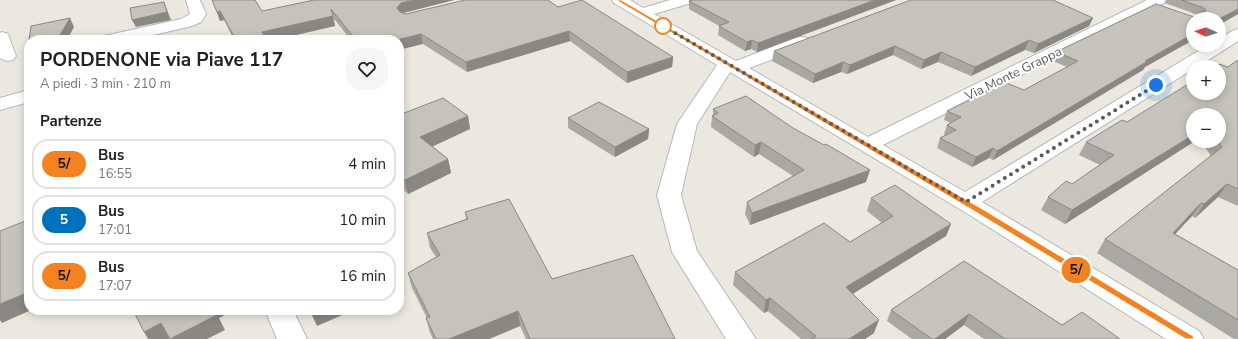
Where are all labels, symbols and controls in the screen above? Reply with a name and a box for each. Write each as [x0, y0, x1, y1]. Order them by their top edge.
north arrow [1186, 12, 1226, 52]
map controls [1186, 12, 1226, 148]
unlabelled marker [654, 17, 672, 35]
street label: Via Monte Grappa [961, 43, 1065, 106]
text: PORDENONE via Piave 117 [40, 47, 283, 73]
button: heart [346, 48, 388, 90]
button: + [1186, 60, 1226, 100]
text: A piedi · 3 min · 210 m [40, 75, 171, 93]
your location [1146, 75, 1166, 95]
button: − [1186, 108, 1226, 148]
text: Partenze [40, 111, 102, 131]
text: Bus [98, 145, 124, 165]
text: 5/ [58, 154, 70, 173]
text: 4 min [348, 154, 386, 174]
text: 16:55 [98, 165, 132, 183]
text: Bus [98, 201, 124, 221]
text: 5 [60, 210, 68, 229]
text: 10 min [339, 210, 386, 230]
text: 17:01 [98, 221, 132, 239]
text: Bus [98, 257, 124, 277]
line badge: 5/ [1058, 257, 1094, 283]
text: 5/ [1070, 260, 1082, 279]
text: 5/ [58, 266, 70, 285]
text: 16 min [339, 266, 386, 286]
text: 17:07 [98, 277, 132, 295]

